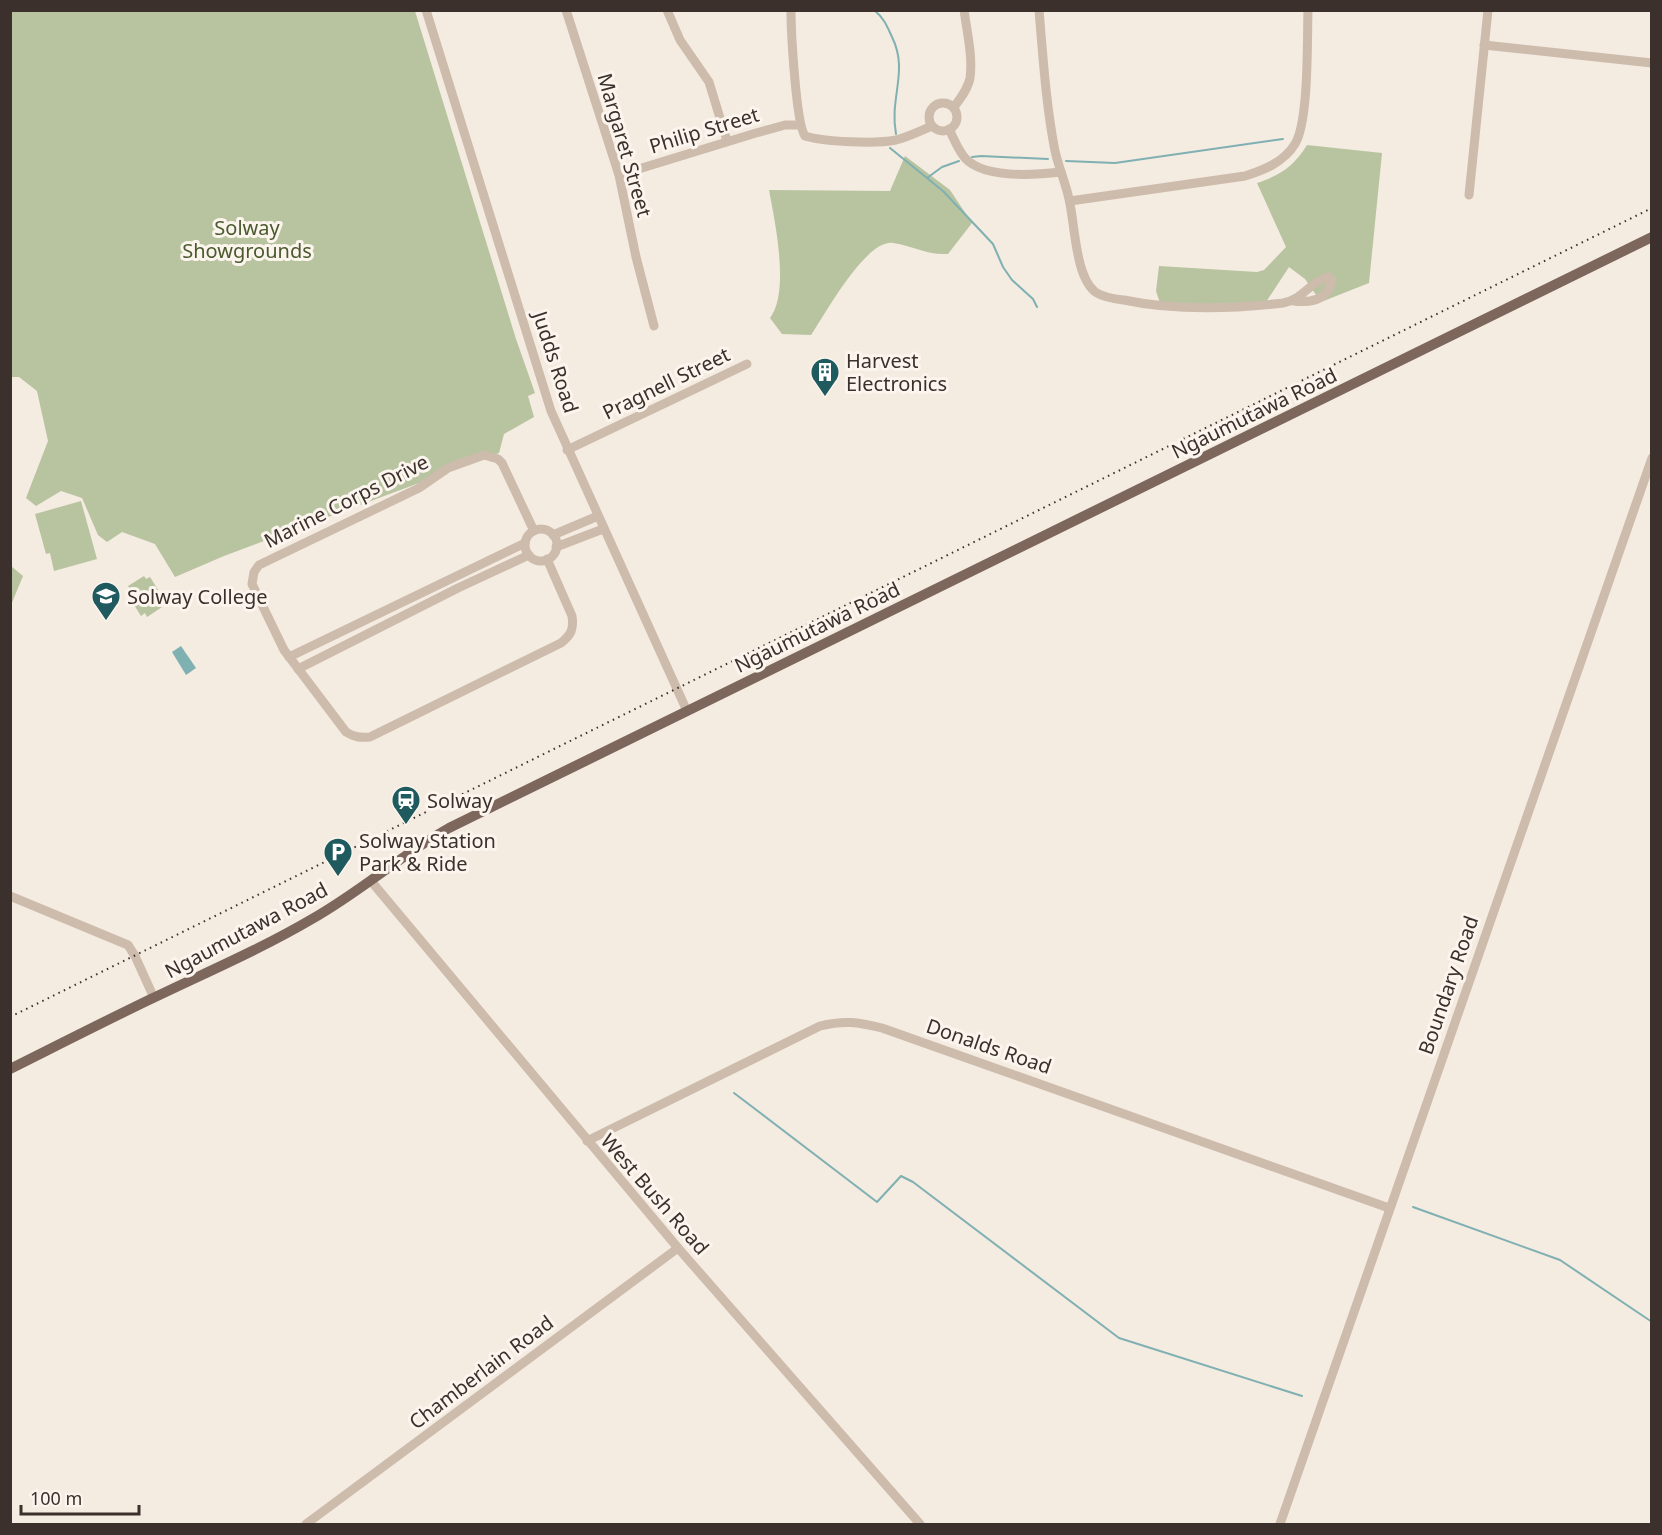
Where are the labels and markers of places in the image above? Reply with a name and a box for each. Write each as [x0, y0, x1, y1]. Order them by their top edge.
place label: Harvest Electronics [846, 347, 947, 397]
building icon: Harvest Electronics [809, 356, 841, 398]
school or university icon: Solway College [90, 580, 122, 622]
place label: Solway College [127, 583, 268, 610]
station icon: Solway [390, 784, 422, 826]
place label: Solway [427, 787, 493, 814]
place label: Solway Station Park & Ride [359, 827, 496, 877]
parking icon: Solway Station Park & Ride [322, 836, 354, 878]

